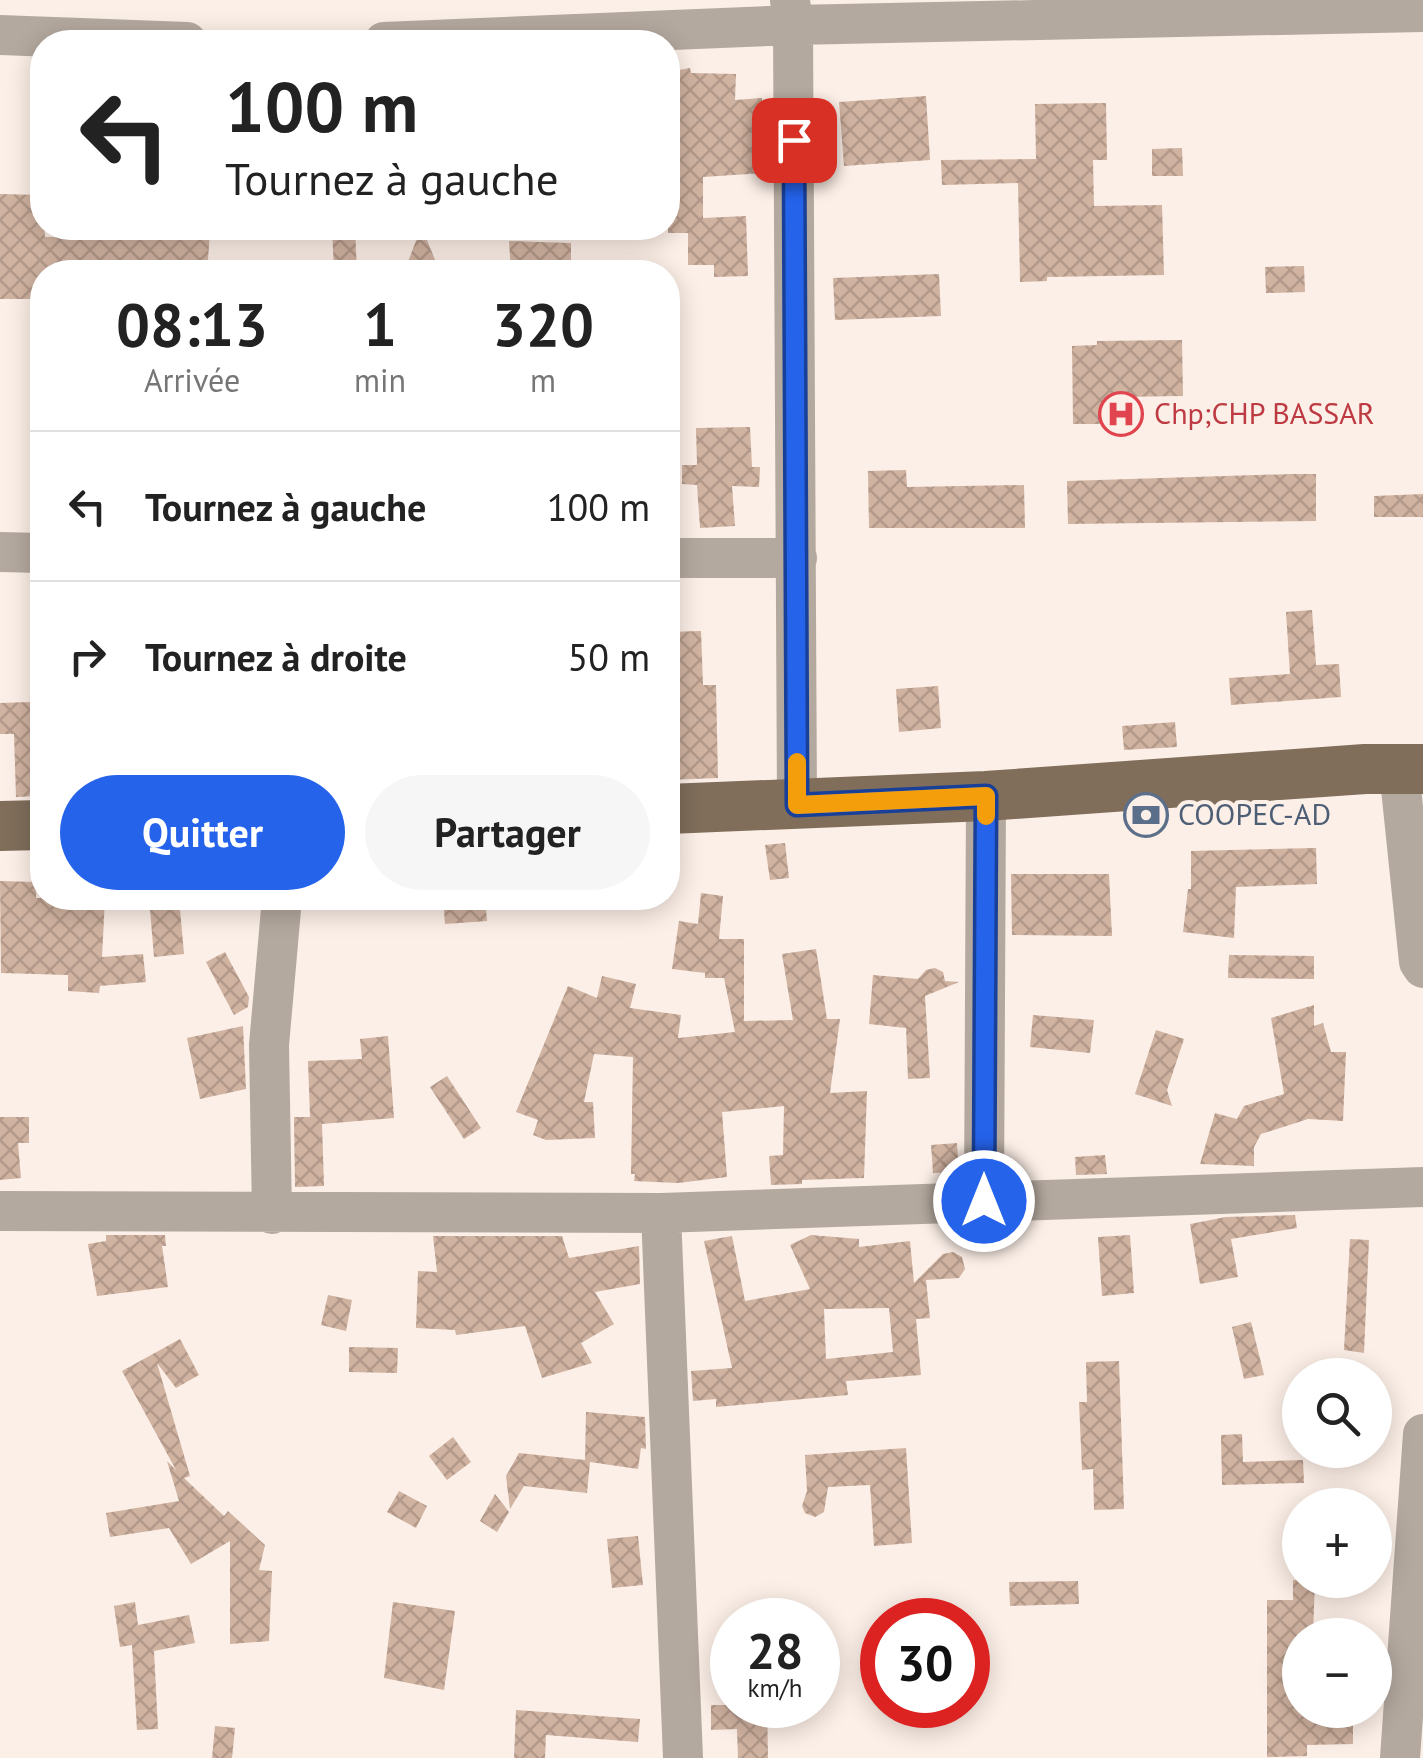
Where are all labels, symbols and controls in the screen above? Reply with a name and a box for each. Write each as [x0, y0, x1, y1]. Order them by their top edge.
text: 100 m [225, 61, 418, 151]
icon: left [60, 70, 190, 200]
pin [752, 98, 837, 183]
icon: arrive [767, 113, 822, 168]
text: Tournez à gauche [225, 149, 559, 207]
text: 08:13 [116, 285, 268, 363]
text: 1 [363, 285, 397, 363]
text: 320 [492, 285, 594, 363]
text: Arrivée [144, 359, 240, 401]
text: min [354, 359, 406, 401]
text: m [530, 359, 556, 401]
hospital icon: Chp;CHP BASSAR [1098, 391, 1144, 437]
place label: Chp;CHP BASSAR [1154, 393, 1375, 432]
icon: left [60, 479, 115, 534]
text: Tournez à gauche [145, 482, 426, 531]
text: 100 m [547, 482, 650, 531]
icon: right [60, 629, 115, 684]
text: Tournez à droite [145, 632, 407, 681]
text: 50 m [568, 632, 650, 681]
button: Quitter [60, 775, 345, 890]
button: Partager [365, 775, 650, 890]
bank icon: COOPEC-AD [1123, 792, 1169, 838]
place label: COOPEC-AD [1178, 794, 1331, 833]
position arrow [932, 1149, 1036, 1253]
map controls [1282, 1358, 1392, 1728]
button: search [1282, 1358, 1392, 1468]
button: + [1282, 1488, 1392, 1598]
speed limit sign: 30 [860, 1598, 990, 1728]
text: 28 [747, 1618, 803, 1683]
button: − [1282, 1618, 1392, 1728]
text: km/h [748, 1672, 802, 1704]

